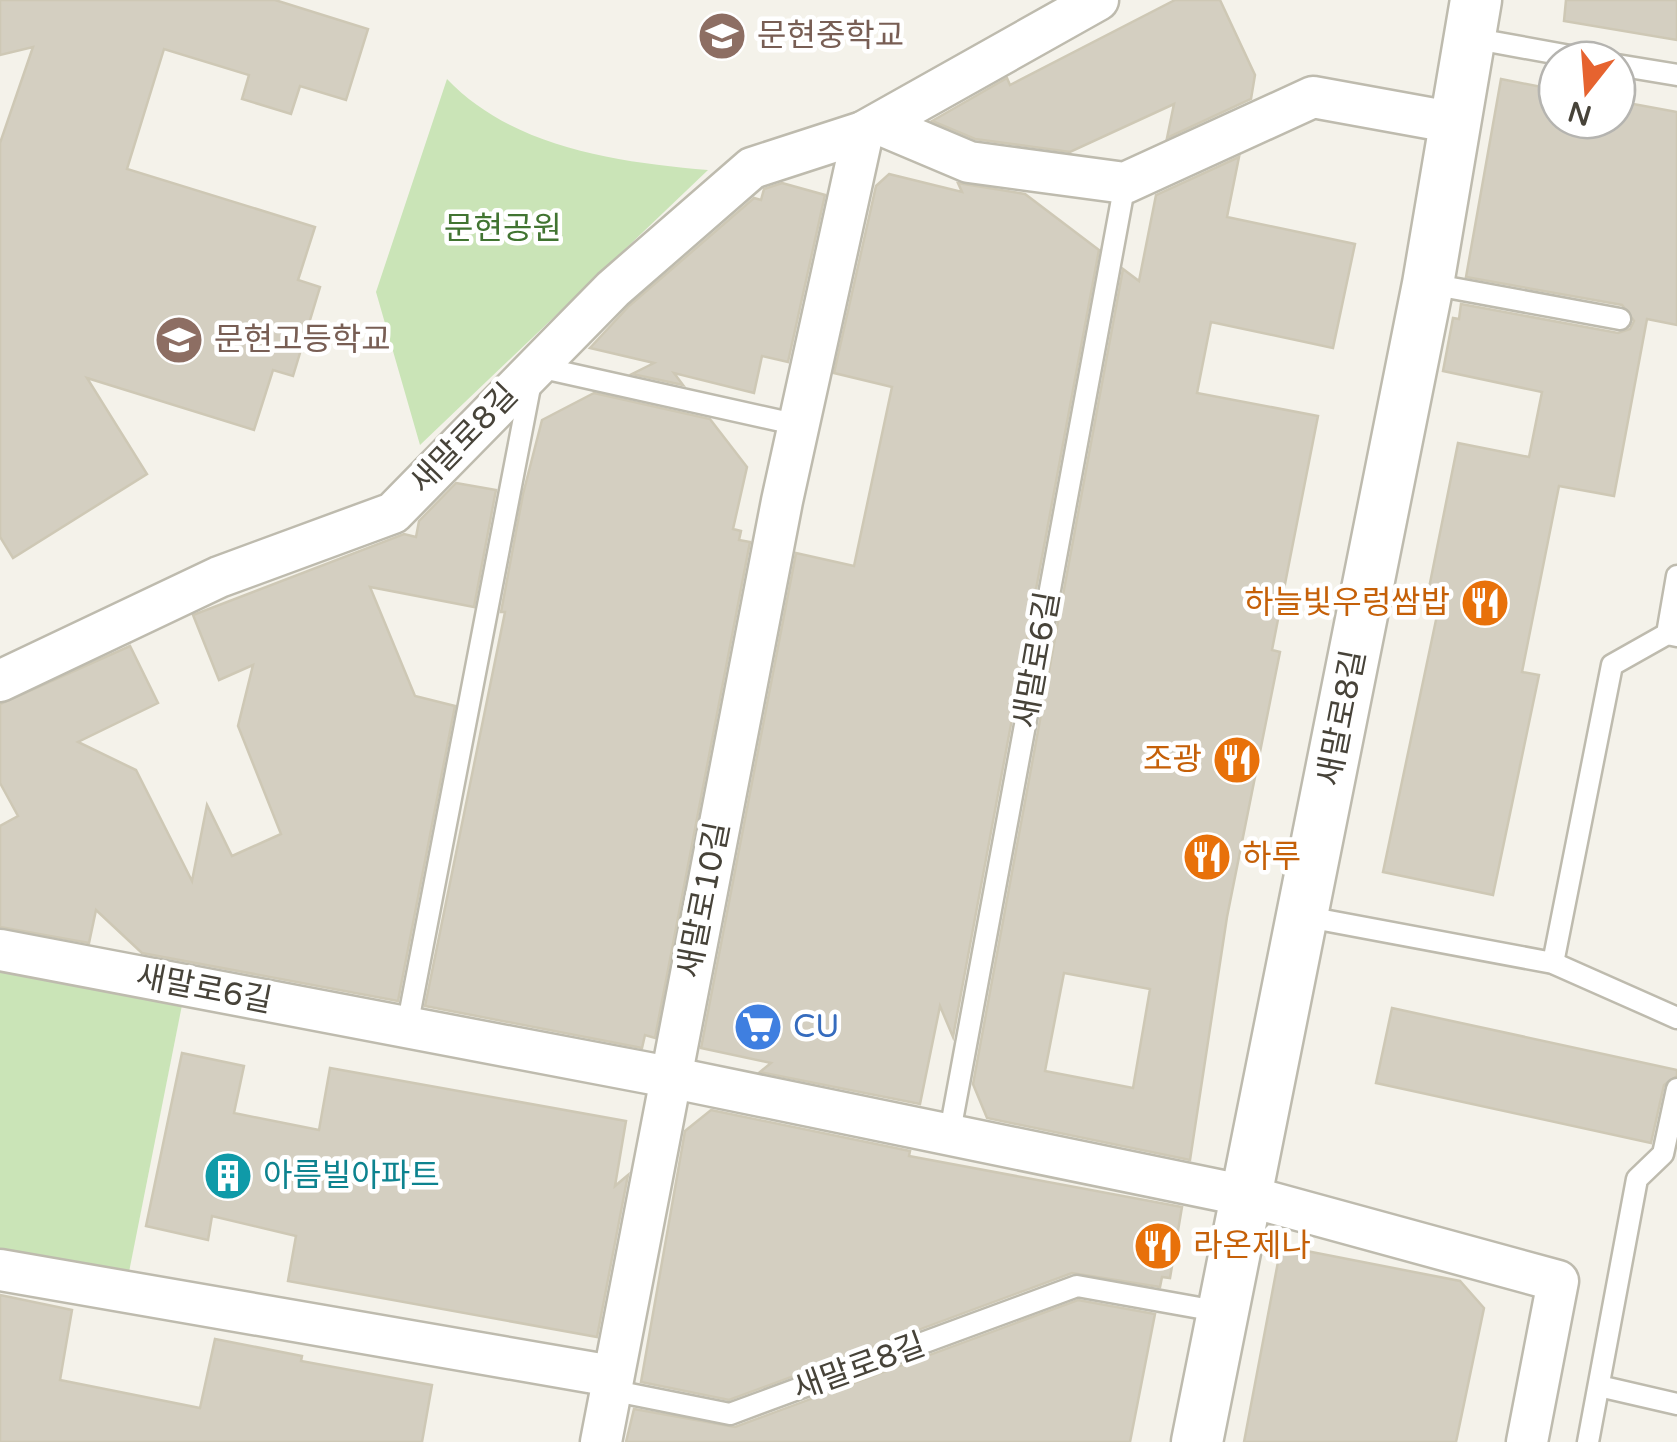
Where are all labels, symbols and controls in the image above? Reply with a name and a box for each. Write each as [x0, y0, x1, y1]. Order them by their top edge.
school or university icon: 문현중학교 [696, 10, 748, 62]
place label: 문현중학교 [757, 17, 904, 55]
north arrow [1537, 40, 1637, 140]
text: N [1564, 93, 1596, 132]
park label: 문현공원 [444, 210, 562, 248]
school or university icon: 문현고등학교 [153, 314, 205, 366]
place label: 문현고등학교 [214, 321, 391, 359]
street label: 새말로8길 [402, 376, 526, 502]
restaurant icon: 하늘빛우렁쌈밥 [1459, 577, 1511, 629]
place label: 하늘빛우렁쌈밥 [1244, 584, 1450, 622]
street label: 새말로6길 [1006, 589, 1068, 731]
street label: 새말로8길 [1310, 647, 1374, 789]
restaurant icon: 조광 [1211, 734, 1263, 786]
place label: 조광 [1143, 741, 1202, 779]
street label: 새말로10길 [670, 819, 738, 981]
restaurant icon: 하루 [1181, 831, 1233, 883]
place label: 하루 [1242, 838, 1301, 876]
street label: 새말로6길 [133, 957, 275, 1021]
supermarket icon: CU [732, 1001, 784, 1053]
place label: CU [793, 1008, 840, 1046]
building icon: 아름빌아파트 [202, 1150, 254, 1202]
place label: 아름빌아파트 [263, 1157, 440, 1195]
restaurant icon: 라온제나 [1132, 1220, 1184, 1272]
place label: 라온제나 [1193, 1227, 1311, 1265]
street label: 새말로8길 [788, 1326, 930, 1408]

